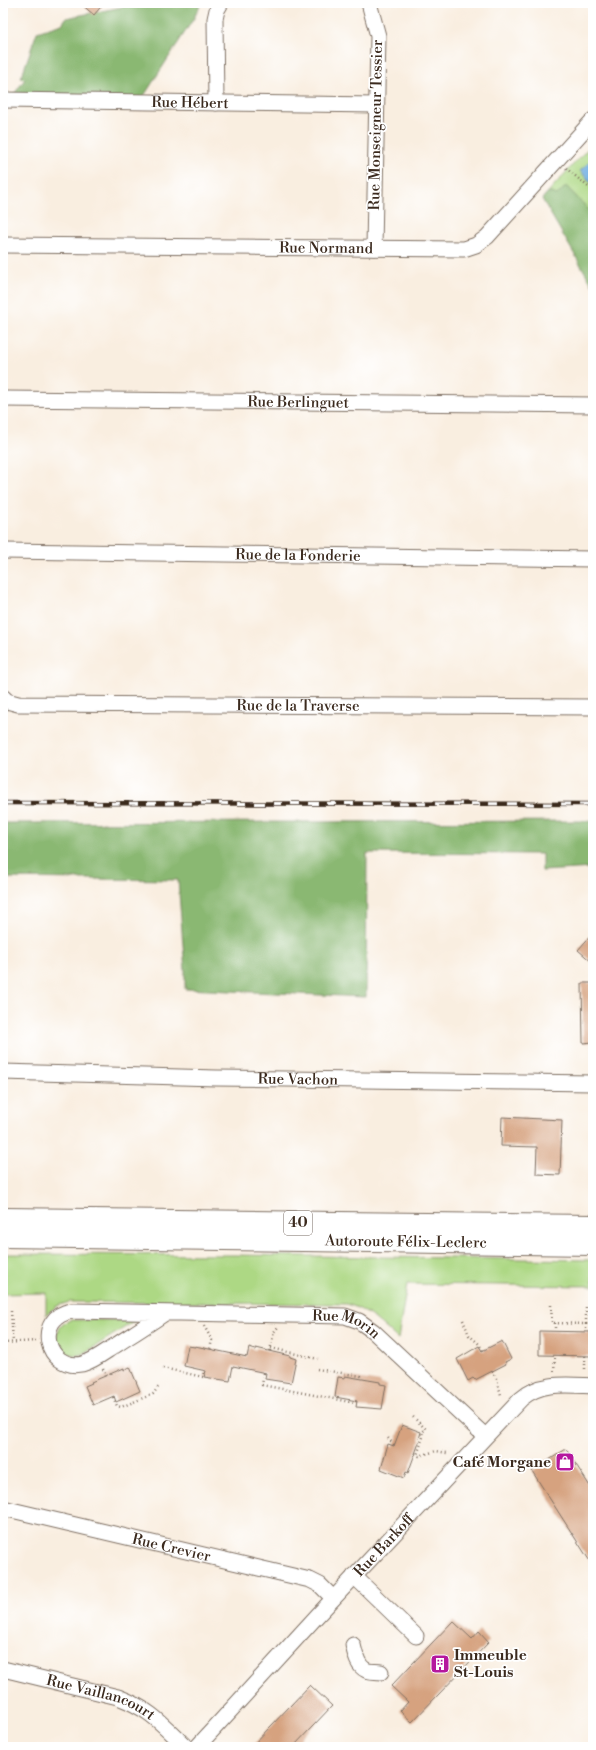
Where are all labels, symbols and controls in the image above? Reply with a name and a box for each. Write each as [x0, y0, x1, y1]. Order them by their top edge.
street label: Rue Monseigneur Tessier [365, 39, 387, 210]
street label: Rue Hébert [151, 92, 230, 113]
street label: Rue Normand [279, 238, 374, 258]
street label: Rue Berlinguet [247, 392, 350, 412]
street label: Rue de la Fonderie [235, 545, 361, 565]
street label: Rue de la Traverse [236, 696, 360, 715]
street label: Rue Vachon [258, 1069, 338, 1089]
road number: 40 [284, 1211, 312, 1235]
street label: Autoroute Félix-Leclerc [324, 1231, 487, 1252]
street label: Rue Morin [312, 1306, 385, 1343]
shop icon: Café Morgane [554, 1451, 576, 1473]
place label: Café Morgane [453, 1453, 551, 1472]
street label: Rue Barkoff [349, 1509, 419, 1581]
street label: Rue Crevier [130, 1529, 213, 1566]
place label: Immeuble St-Louis [454, 1646, 527, 1682]
building icon: Immeuble St-Louis [429, 1653, 451, 1675]
street label: Rue Vaillancourt [45, 1670, 160, 1725]

